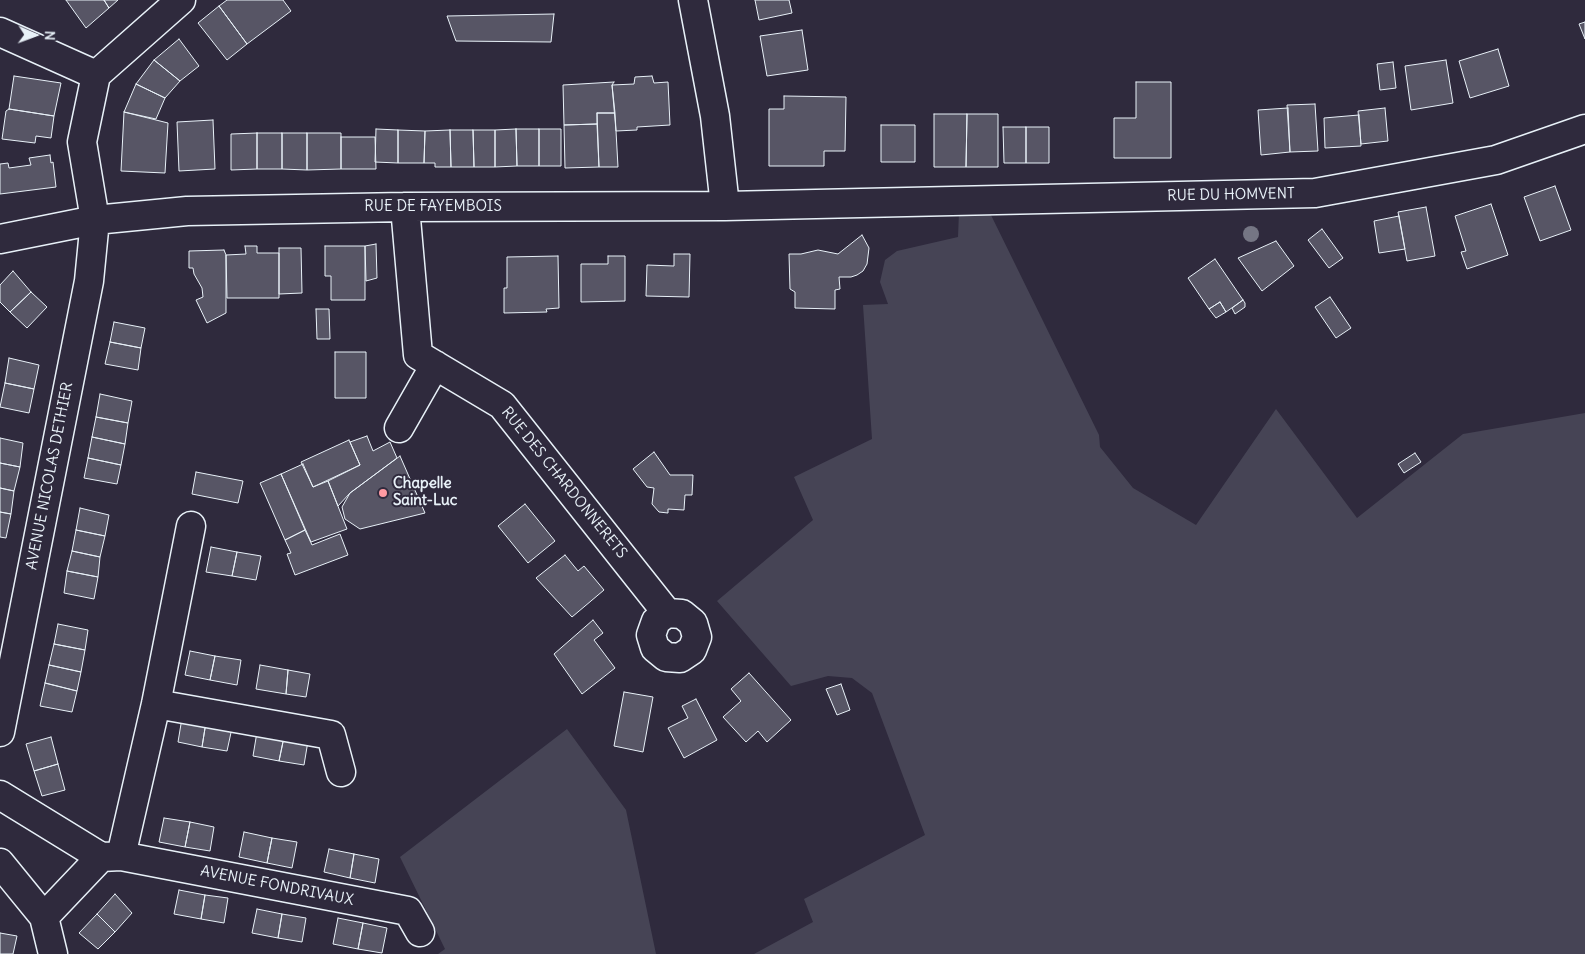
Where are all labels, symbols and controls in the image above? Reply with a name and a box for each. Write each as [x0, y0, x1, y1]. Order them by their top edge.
north arrow [10, 10, 60, 60]
text: N [41, 30, 59, 41]
street label: RUE DU HOMVENT [1167, 185, 1295, 205]
street label: RUE DE FAYEMBOIS [364, 198, 502, 216]
street label: AVENUE NICOLAS DETHIER [23, 381, 77, 571]
street label: RUE DES CHARDONNERETS [497, 404, 631, 562]
place label: Chapelle Saint-Luc [393, 475, 457, 510]
marker: Chapelle Saint-Luc [377, 487, 389, 499]
street label: AVENUE FONDRIVAUX [199, 862, 355, 910]

